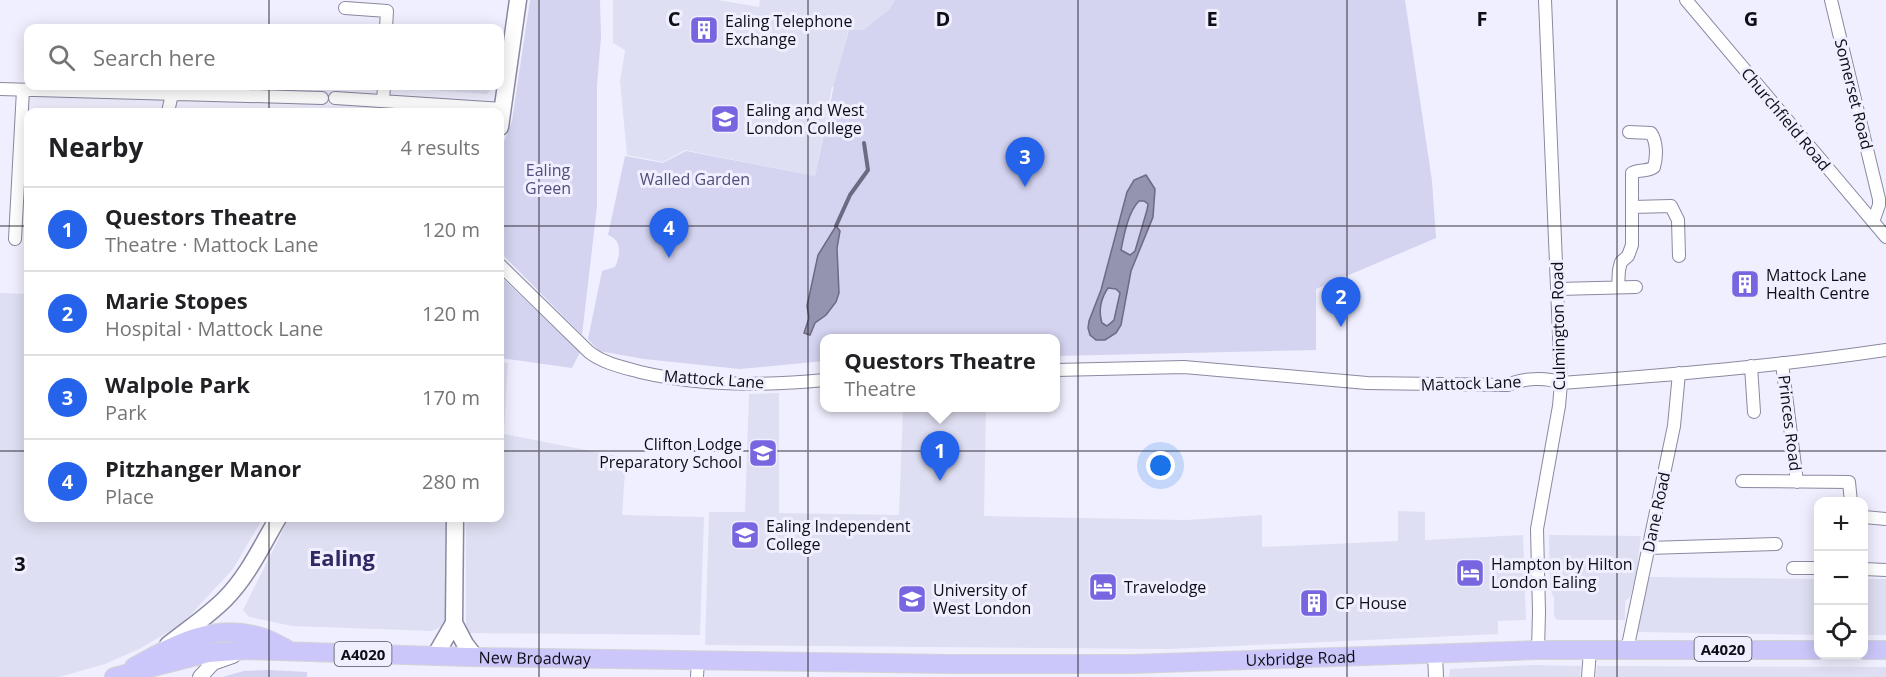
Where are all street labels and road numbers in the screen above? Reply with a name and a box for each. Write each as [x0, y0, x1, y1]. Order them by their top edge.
street label: Somerset Road [1830, 36, 1878, 152]
street label: Churchfield Road [1736, 63, 1836, 175]
street label: Culmington Road [1546, 261, 1570, 391]
street label: Mattock Lane [663, 365, 765, 393]
street label: Mattock Lane [1420, 370, 1522, 396]
street label: Princes Road [1773, 374, 1807, 472]
street label: Dane Road [1637, 470, 1675, 554]
road number: A4020 [1694, 637, 1752, 661]
road number: A4020 [334, 642, 392, 666]
street label: Uxbridge Road [1245, 645, 1356, 671]
street label: New Broadway [479, 646, 592, 670]

